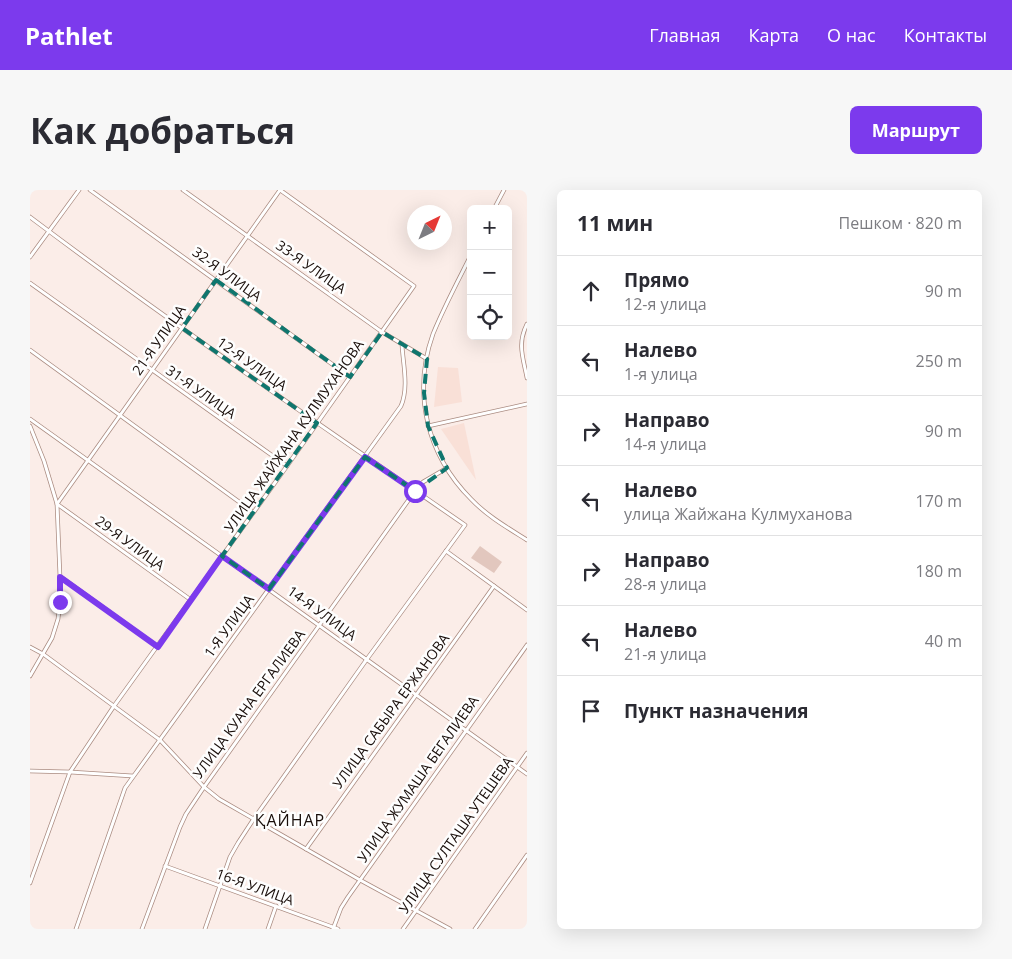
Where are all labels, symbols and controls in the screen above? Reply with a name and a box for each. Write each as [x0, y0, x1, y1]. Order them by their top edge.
text: Pathlet [25, 19, 113, 52]
text: Главная [649, 23, 721, 47]
text: Карта [749, 23, 799, 47]
text: О нас [827, 23, 876, 47]
text: Контакты [904, 23, 987, 47]
button: Маршрут [850, 106, 982, 154]
text: Как добраться [30, 107, 295, 154]
north arrow [407, 205, 452, 250]
map controls [467, 205, 512, 340]
button: + [467, 205, 512, 250]
text: 11 мин [577, 209, 653, 237]
text: Пешком · 820 m [839, 212, 962, 234]
street label: 33-Я УЛИЦА [273, 235, 350, 298]
street label: 32-Я УЛИЦА [189, 242, 266, 305]
button: − [467, 250, 512, 295]
text: Прямо [624, 267, 689, 293]
icon: ahead [577, 277, 605, 305]
text: 90 m [925, 280, 962, 302]
text: 12-я улица [624, 293, 707, 315]
button: locate [467, 295, 512, 340]
street label: 21-Я УЛИЦА [127, 301, 190, 378]
street label: 12-Я УЛИЦА [214, 332, 291, 395]
street label: УЛИЦА ЖАЙЖАНА КУЛМУХАНОВА [220, 336, 368, 536]
text: Налево [624, 337, 697, 363]
icon: left [577, 347, 605, 375]
text: 250 m [916, 350, 962, 372]
street label: 31-Я УЛИЦА [163, 360, 240, 423]
text: 1-я улица [624, 363, 698, 385]
text: Направо [624, 407, 710, 433]
icon: right [577, 417, 605, 445]
text: 90 m [925, 420, 962, 442]
text: 14-я улица [624, 433, 707, 455]
text: Налево [624, 477, 697, 503]
route start [404, 480, 427, 503]
icon: left [577, 487, 605, 515]
text: 170 m [916, 490, 962, 512]
text: улица Жайжана Кулмуханова [624, 503, 853, 525]
street label: 29-Я УЛИЦА [92, 511, 169, 574]
text: Направо [624, 547, 710, 573]
icon: right [577, 557, 605, 585]
text: 180 m [916, 560, 962, 582]
text: 28-я улица [624, 573, 707, 595]
street label: 14-Я УЛИЦА [284, 581, 361, 644]
street label: 1-Я УЛИЦА [199, 590, 258, 661]
route end [49, 591, 72, 614]
text: Налево [624, 617, 697, 643]
street label: УЛИЦА КУАНА ЕРГАЛИЕВА [188, 625, 309, 782]
icon: left [577, 627, 605, 655]
street label: УЛИЦА САБЫРА ЕРЖАНОВА [328, 629, 453, 792]
text: 40 m [925, 630, 962, 652]
text: 21-я улица [624, 643, 707, 665]
street label: УЛИЦА ЖУМАША БЕГАЛИЕВА [353, 691, 483, 866]
icon: arrive [577, 697, 605, 725]
text: Пункт назначения [624, 698, 809, 724]
street label: УЛИЦА СУЛТАША УТЕШЕВА [394, 753, 517, 917]
district label: ҚАЙНАР [255, 809, 325, 831]
street label: 16-Я УЛИЦА [214, 864, 297, 909]

